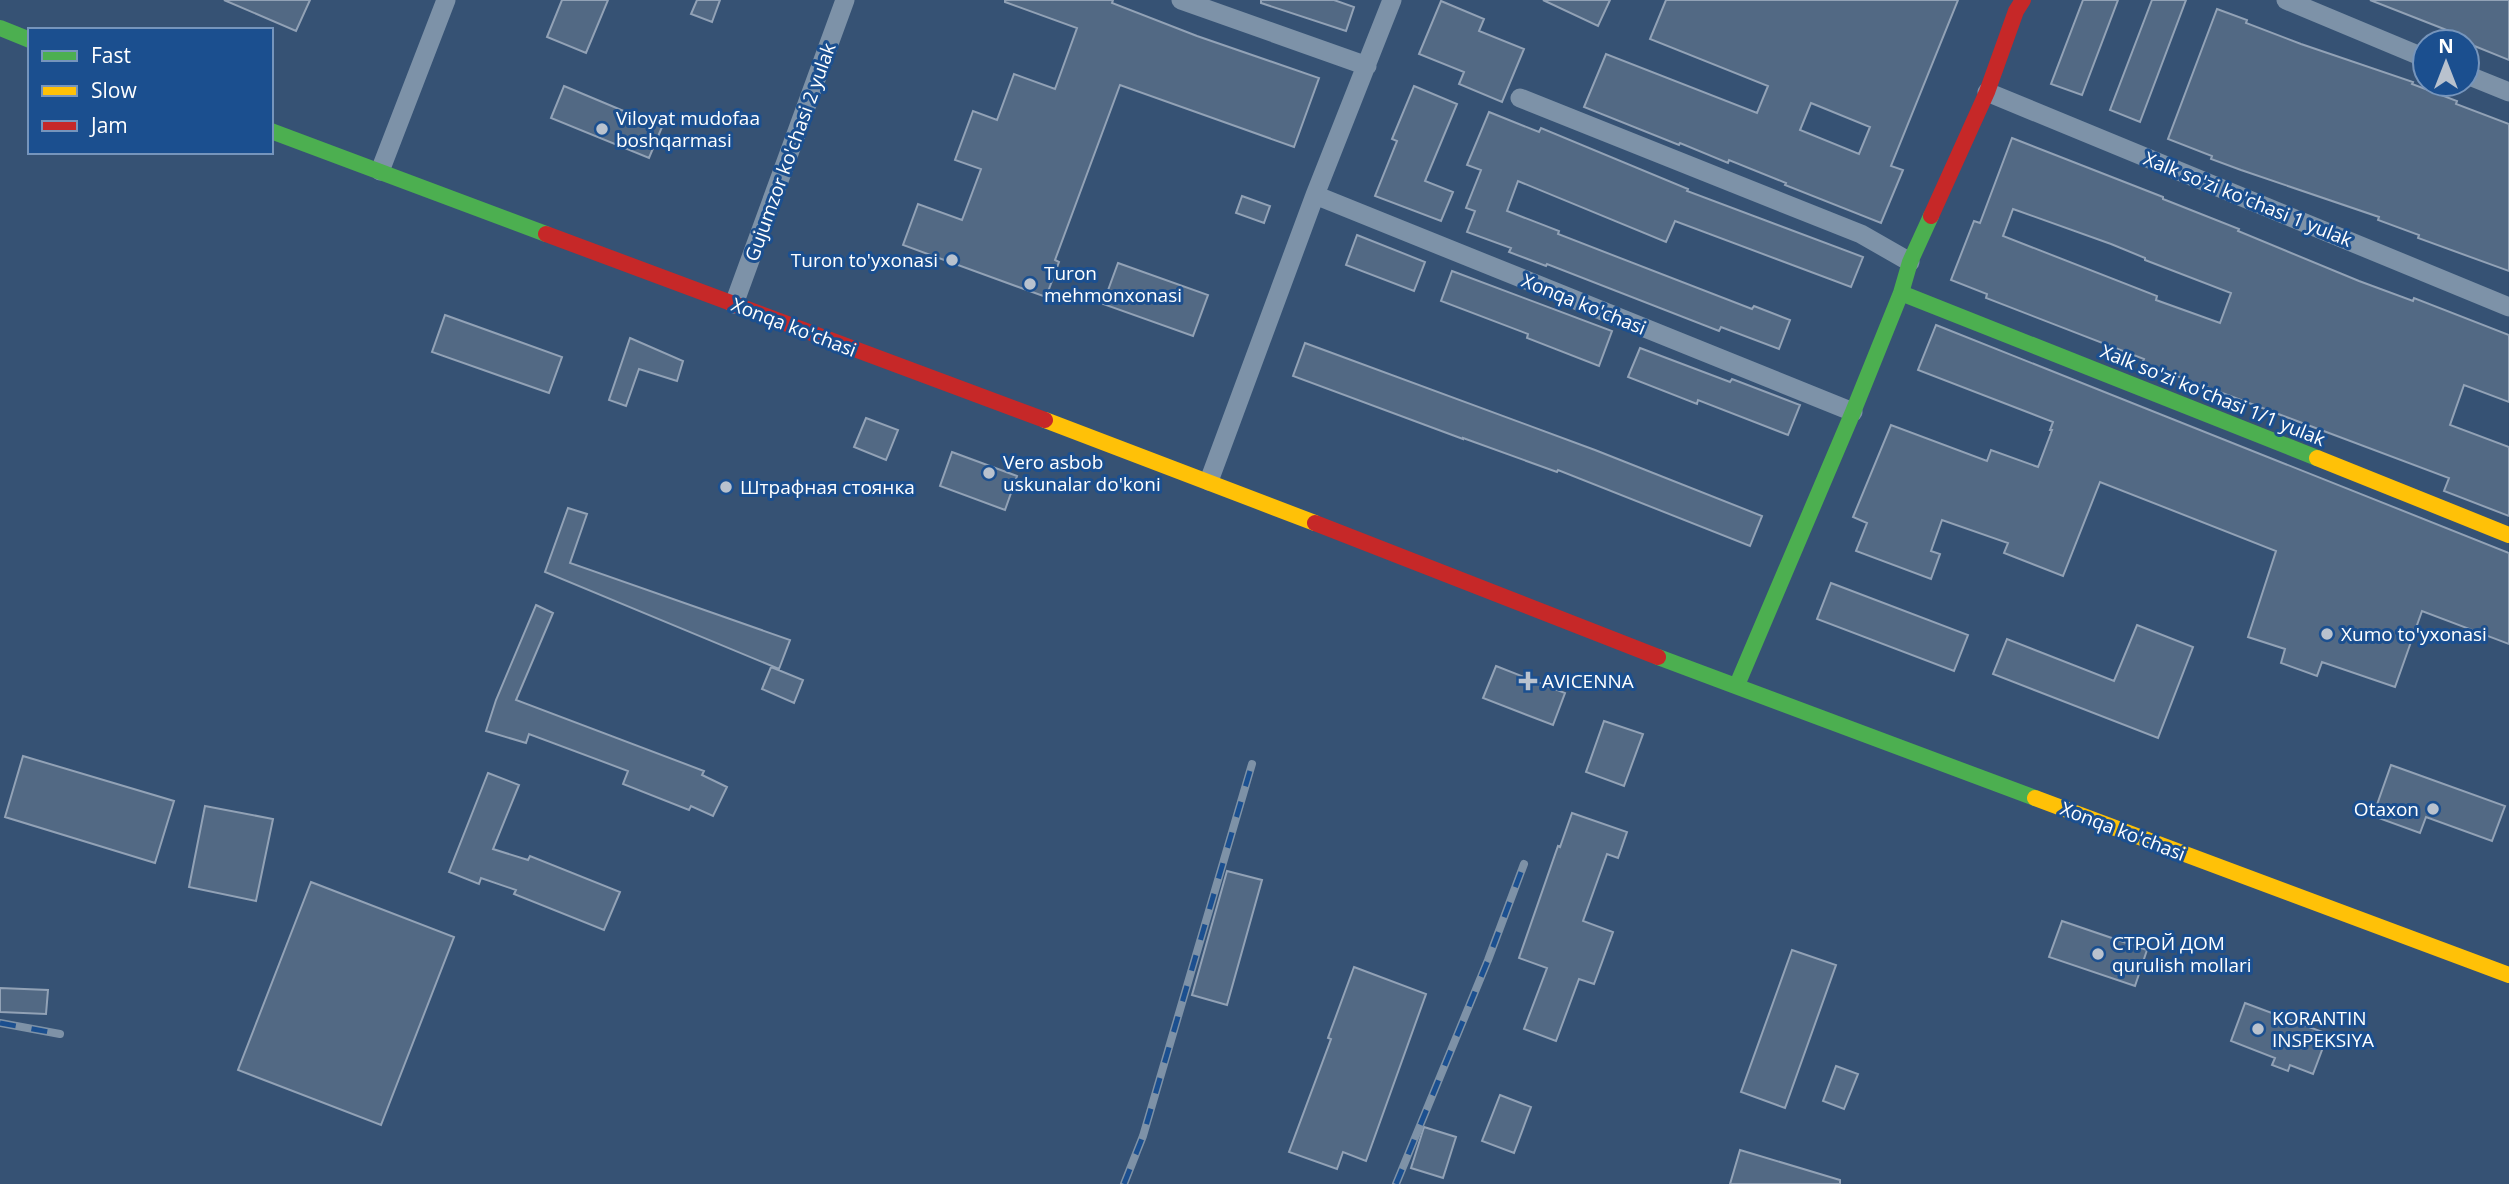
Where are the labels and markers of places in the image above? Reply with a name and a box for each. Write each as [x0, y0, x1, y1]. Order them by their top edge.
place label: Viloyat mudofaa boshqarmasi [616, 105, 760, 153]
marker: Viloyat mudofaa boshqarmasi [594, 121, 610, 137]
place label: Turon to'yxonasi [791, 247, 938, 273]
marker: Turon to'yxonasi [944, 252, 960, 268]
place label: Turon mehmonxonasi [1044, 260, 1182, 308]
marker: Turon mehmonxonasi [1022, 276, 1038, 292]
place label: Vero asbob uskunalar do'koni [1003, 449, 1161, 497]
marker: Vero asbob uskunalar do'koni [981, 465, 997, 481]
place label: Штрафная стоянка [740, 474, 915, 500]
marker: Штрафная стоянка [718, 479, 734, 495]
place label: Xumo to'yxonasi [2341, 621, 2487, 647]
marker: Xumo to'yxonasi [2319, 626, 2335, 642]
place label: AVICENNA [1542, 668, 1634, 694]
marker: AVICENNA [1520, 673, 1536, 689]
place label: Otaxon [2354, 796, 2419, 822]
marker: Otaxon [2425, 801, 2441, 817]
place label: СТРОЙ ДОМ qurulish mollari [2112, 930, 2252, 978]
marker: СТРОЙ ДОМ qurulish mollari [2090, 946, 2106, 962]
place label: KORANTIN INSPEKSIYA [2272, 1005, 2374, 1053]
marker: KORANTIN INSPEKSIYA [2250, 1021, 2266, 1037]

